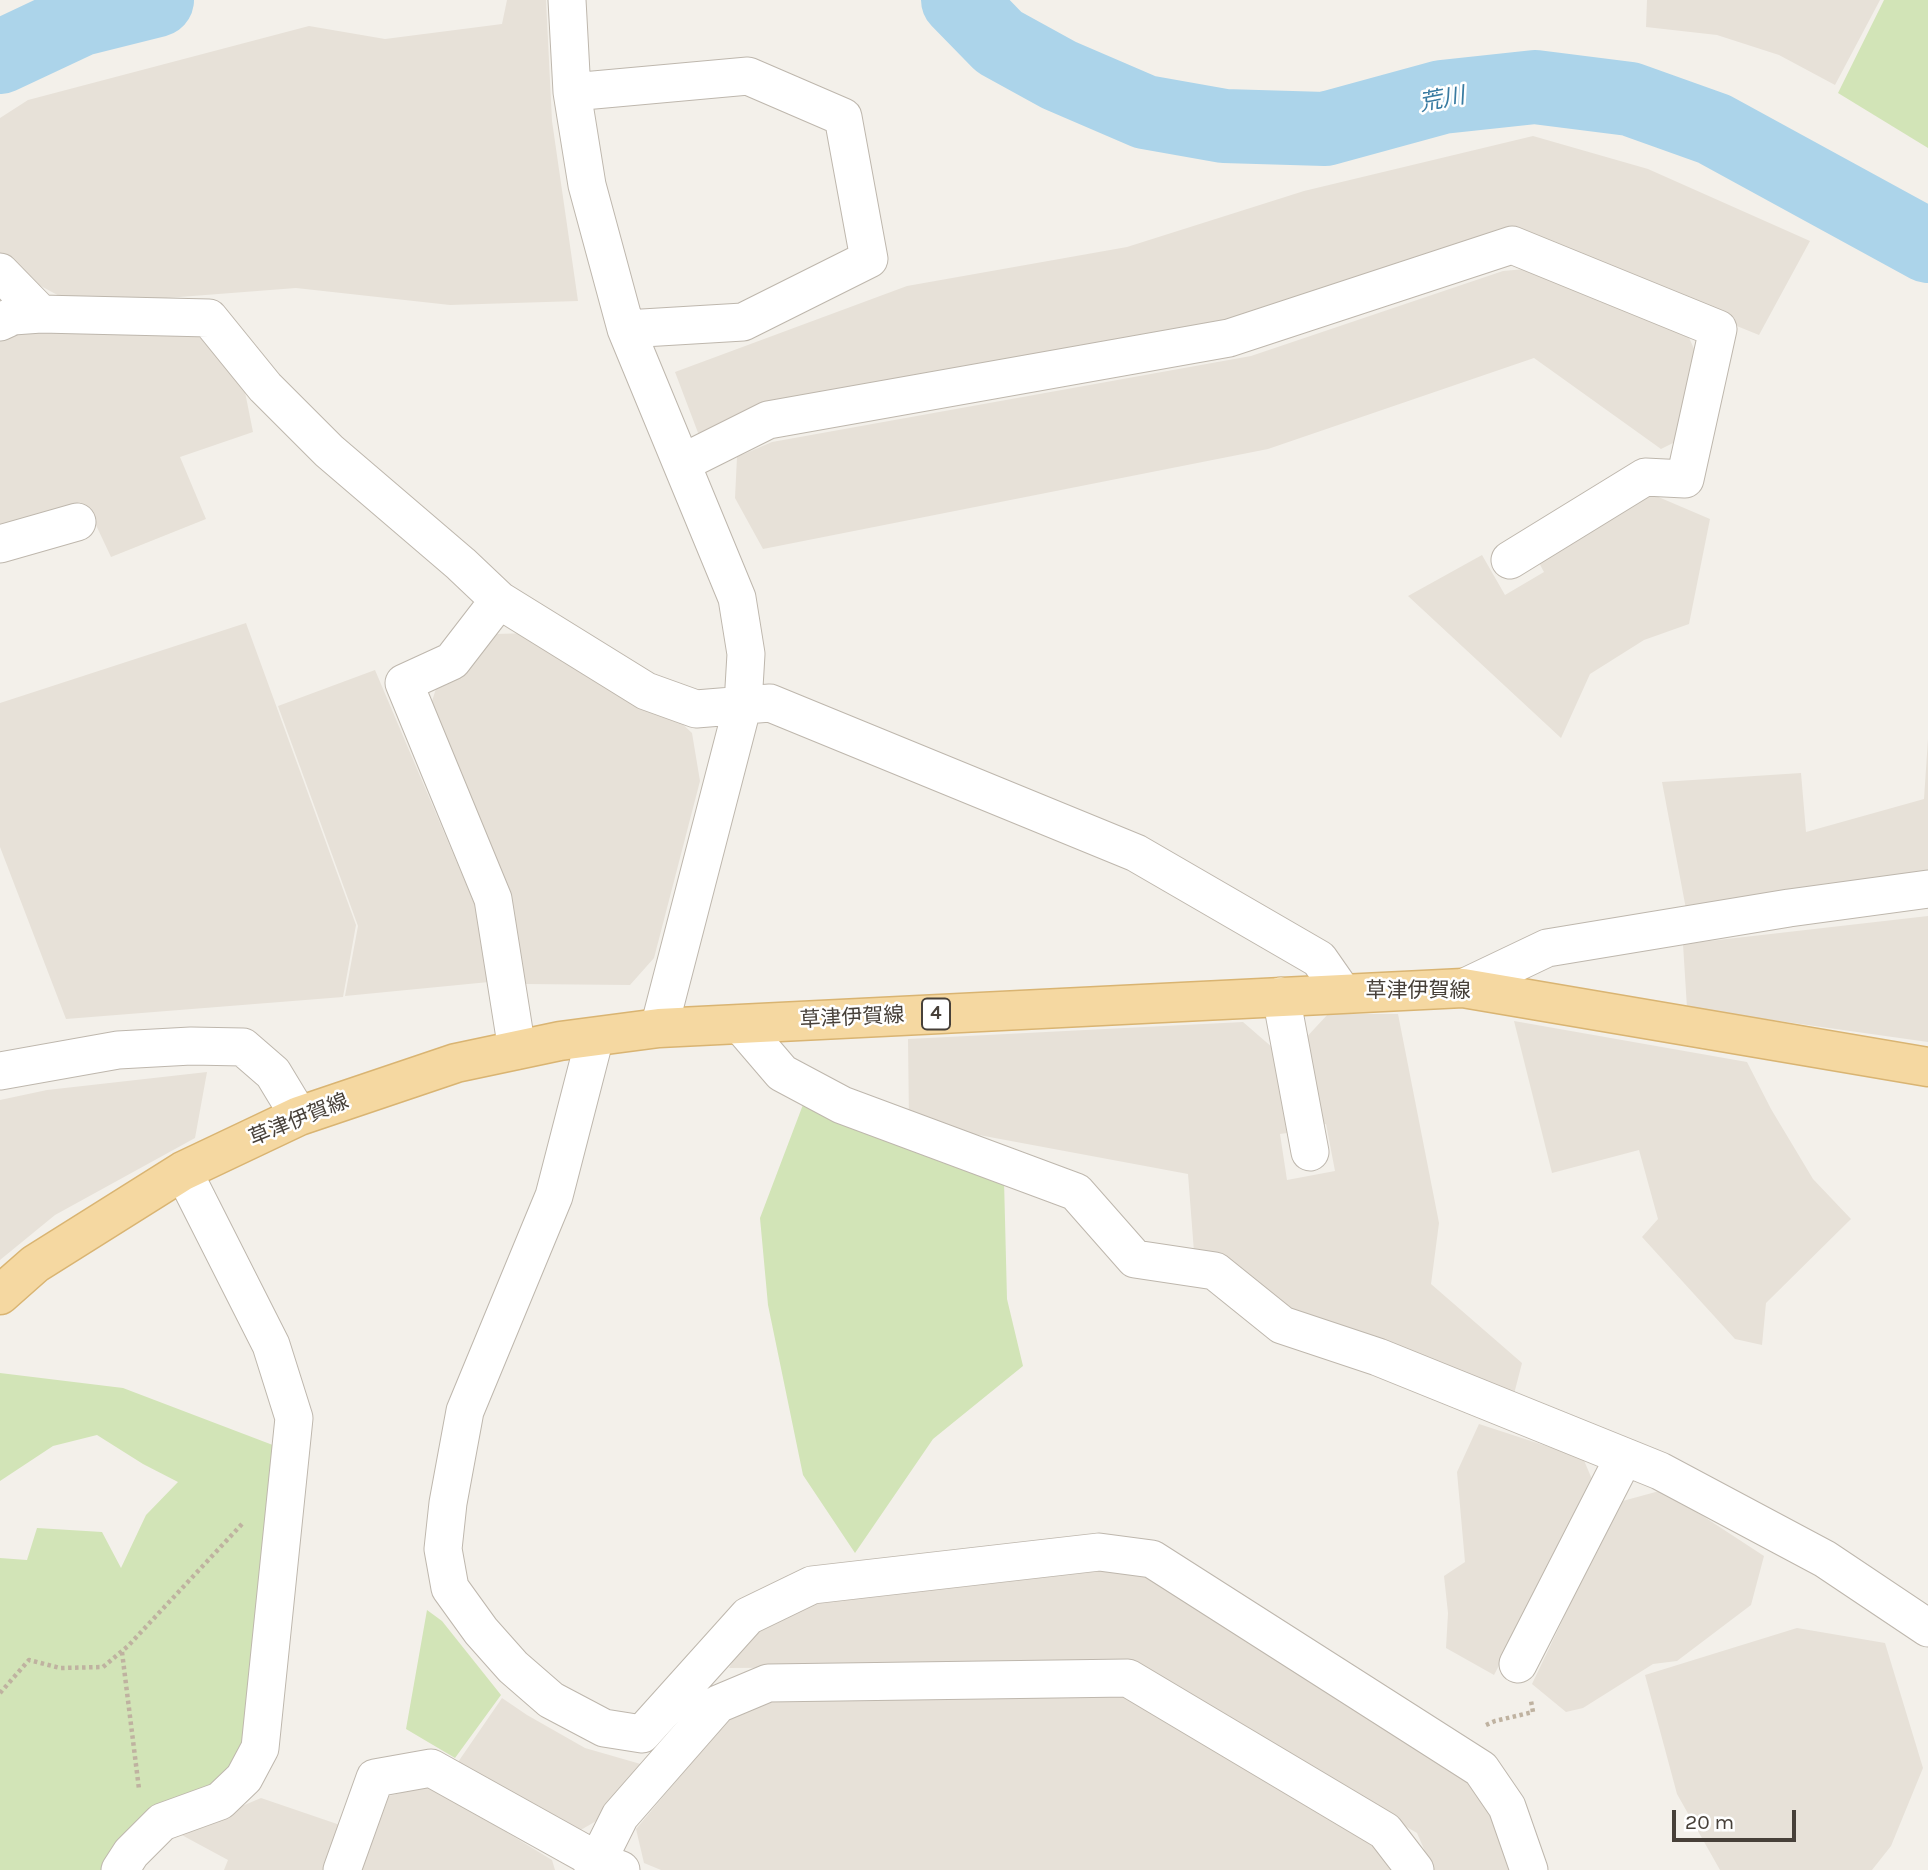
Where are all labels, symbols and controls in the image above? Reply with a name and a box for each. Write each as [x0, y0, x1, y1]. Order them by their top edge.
water label: 荒川 [1417, 82, 1467, 118]
street label: 草津伊賀線 [1366, 978, 1470, 1004]
road number: 4 [922, 998, 950, 1030]
street label: 草津伊賀線 [799, 1003, 905, 1033]
street label: 草津伊賀線 [246, 1089, 352, 1151]
scale bar [1676, 1797, 1800, 1841]
text: 20 m [1685, 1810, 1734, 1834]

